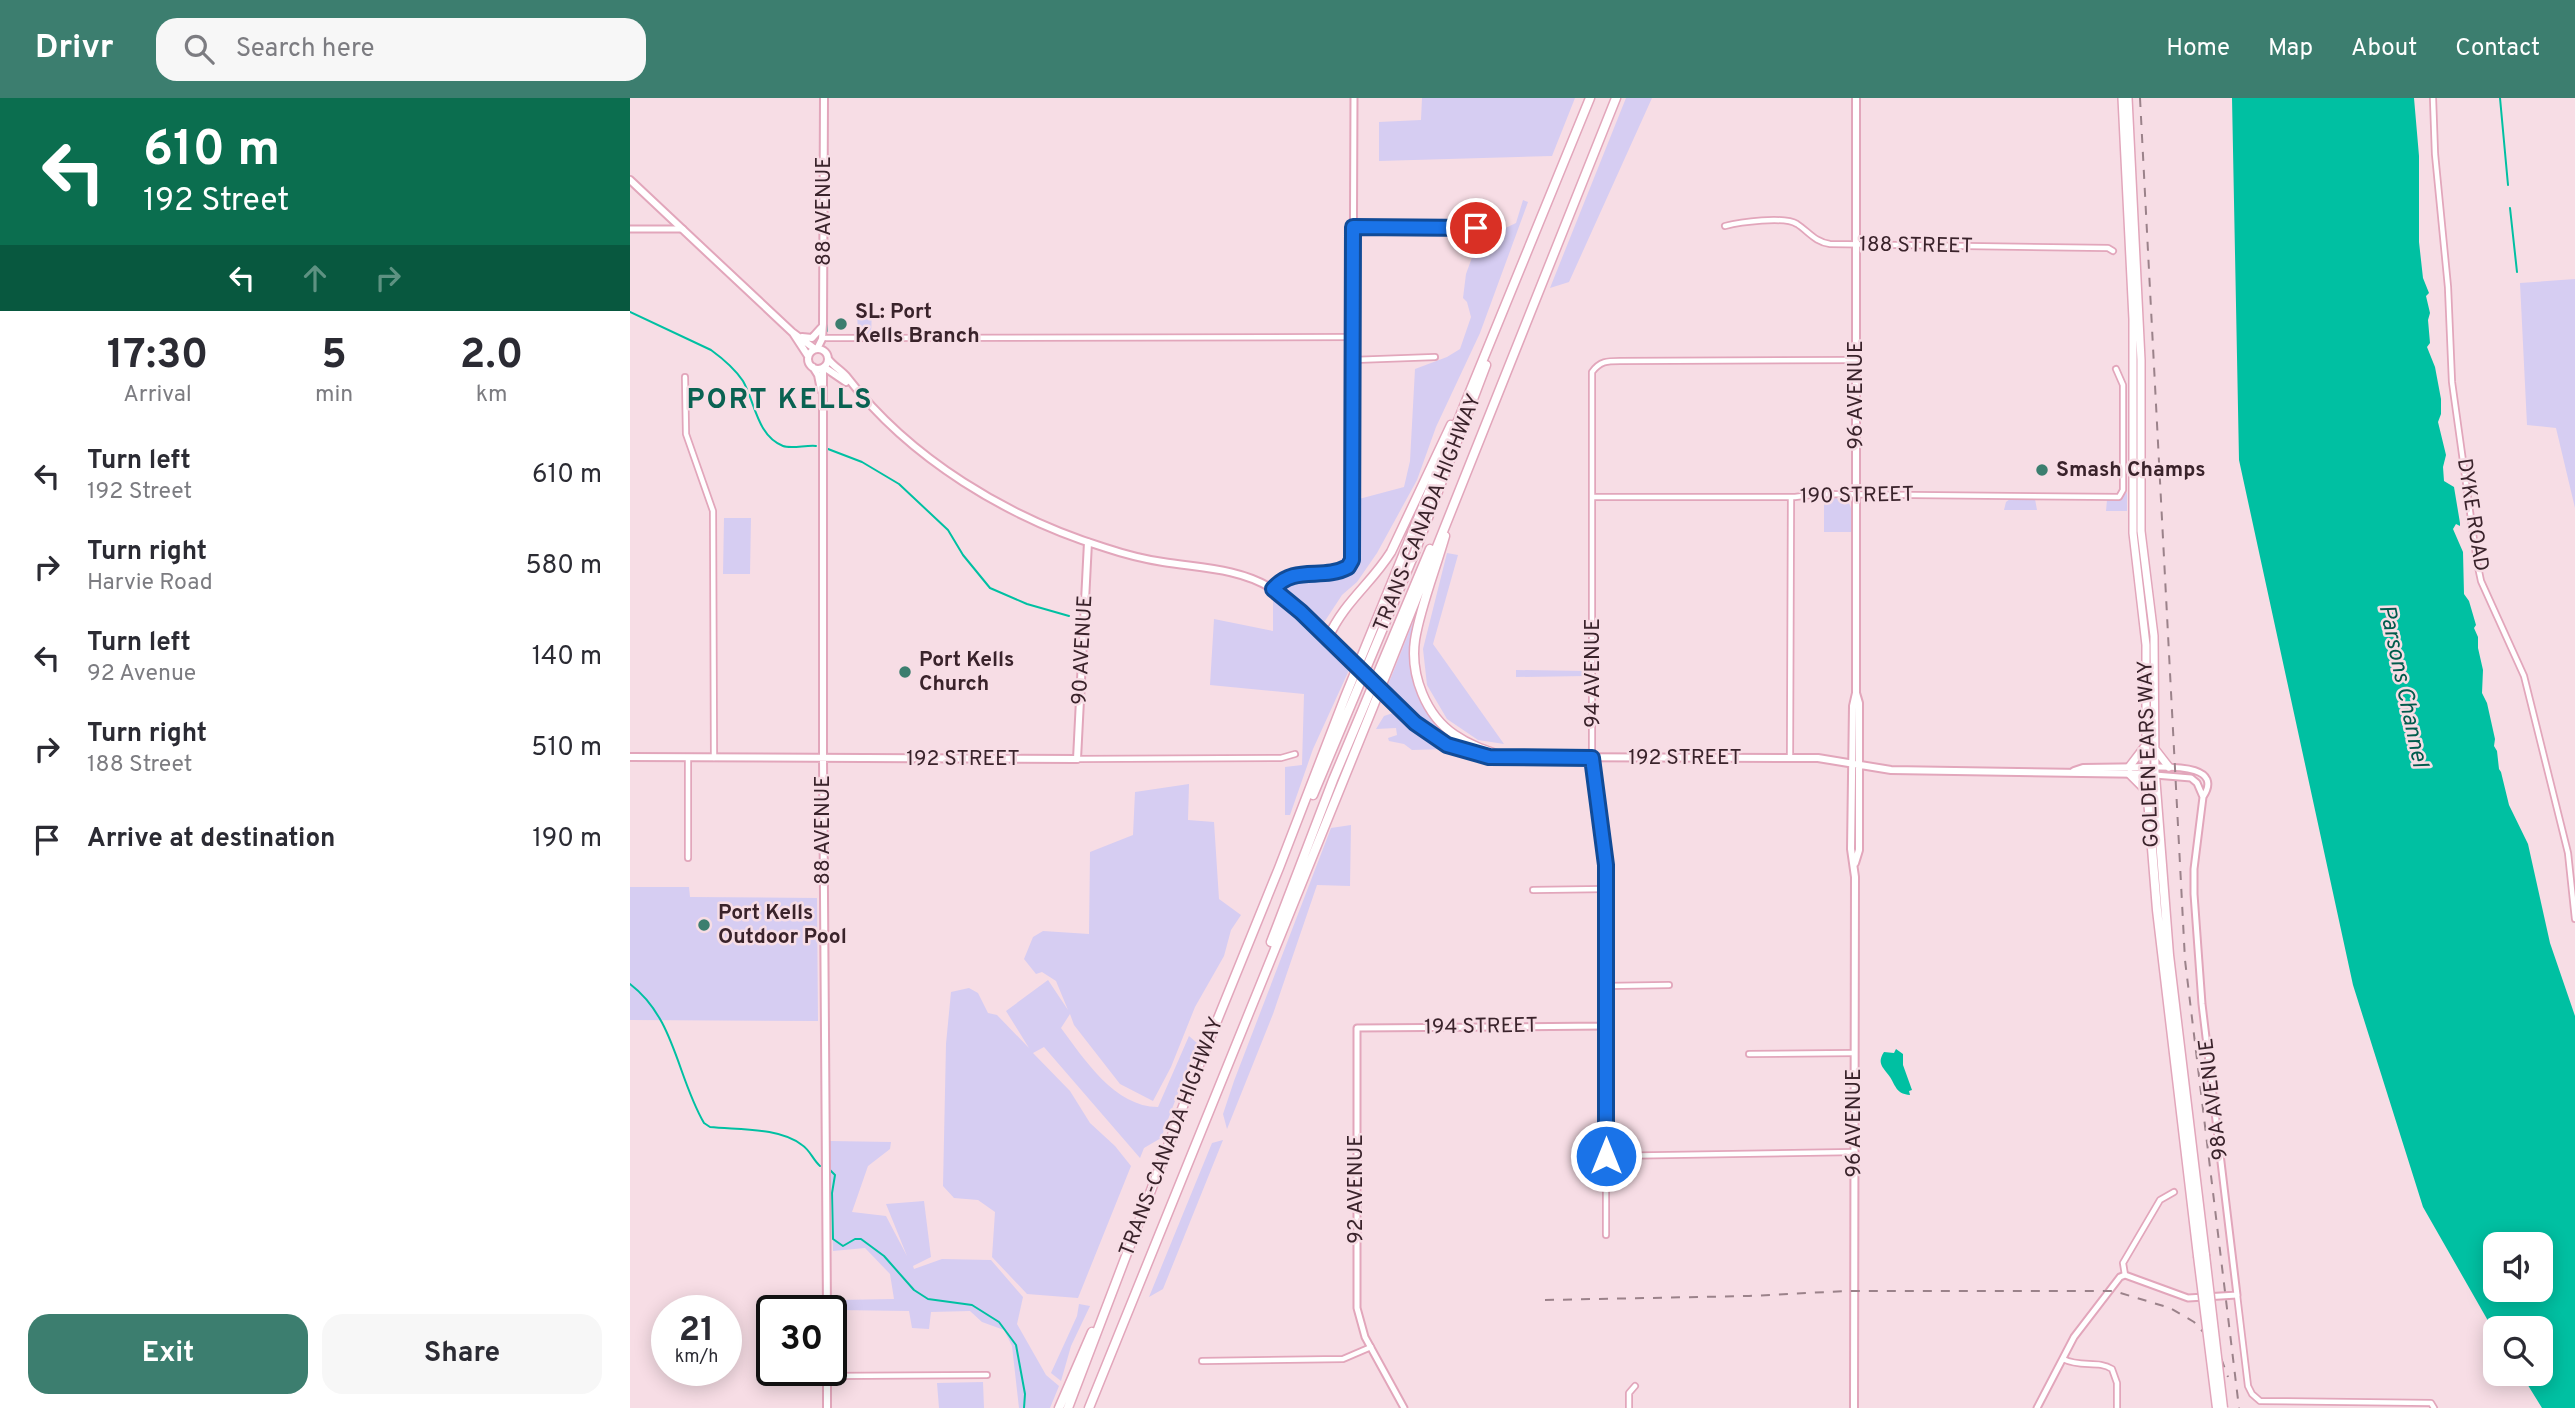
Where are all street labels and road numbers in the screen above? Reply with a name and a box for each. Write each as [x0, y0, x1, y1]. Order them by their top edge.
street label: 88 AVENUE [811, 156, 838, 266]
street label: 188 STREET [1859, 232, 1973, 260]
street label: 96 AVENUE [1843, 340, 1870, 450]
street label: TRANS-CANADA HIGHWAY [1368, 390, 1488, 636]
street label: DYKE ROAD [2450, 457, 2494, 573]
street label: 190 STREET [1800, 482, 1914, 510]
street label: 90 AVENUE [1067, 594, 1099, 706]
street label: 94 AVENUE [1580, 618, 1607, 728]
street label: GOLDEN EARS WAY [2132, 660, 2166, 848]
street label: 192 STREET [1628, 745, 1742, 772]
street label: 192 STREET [906, 746, 1020, 773]
street label: 88 AVENUE [810, 775, 837, 885]
street label: TRANS-CANADA HIGHWAY [1114, 1013, 1230, 1261]
street label: 194 STREET [1424, 1013, 1538, 1041]
street label: 98A AVENUE [2193, 1036, 2235, 1162]
street label: 96 AVENUE [1841, 1068, 1868, 1178]
street label: 92 AVENUE [1343, 1134, 1370, 1244]

